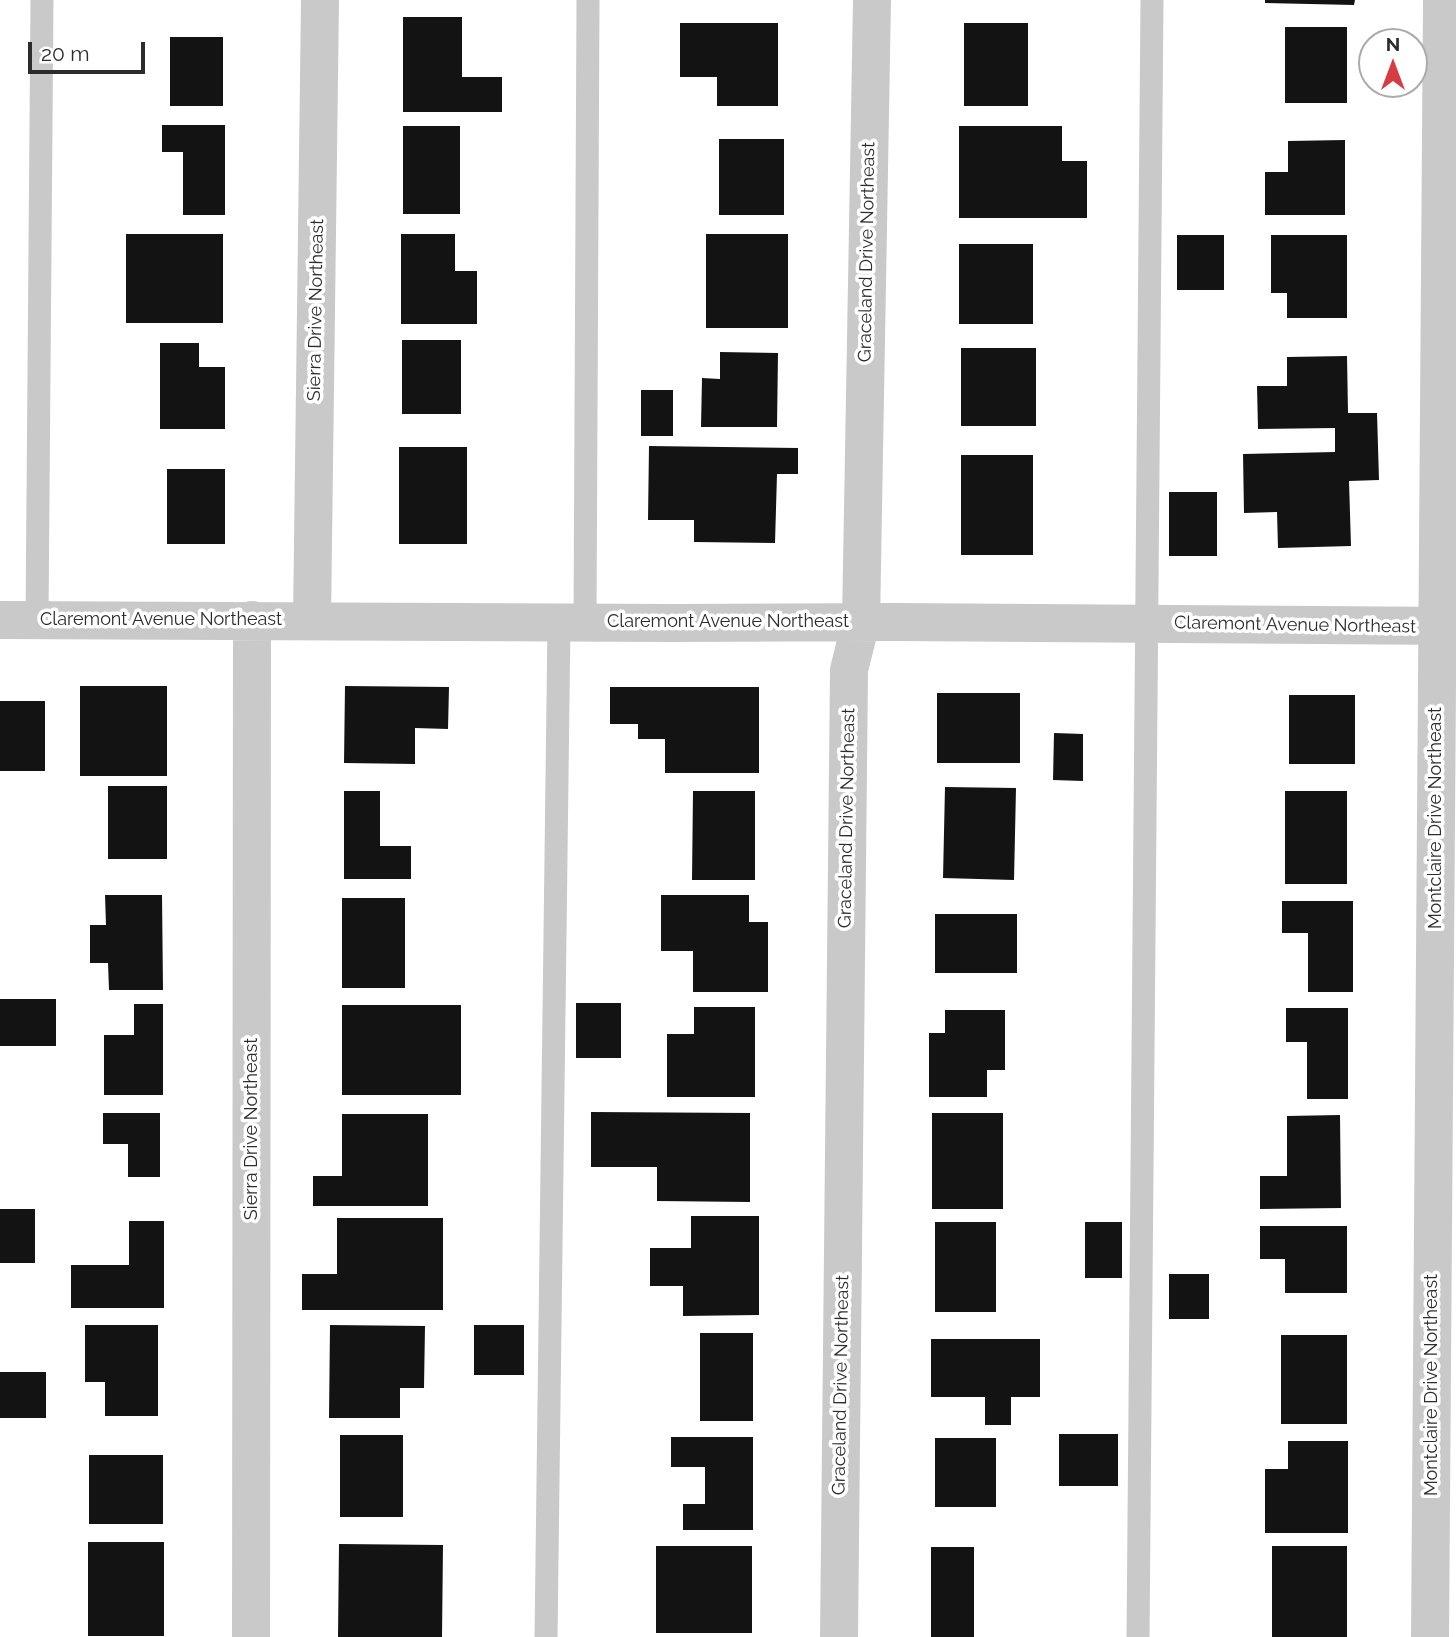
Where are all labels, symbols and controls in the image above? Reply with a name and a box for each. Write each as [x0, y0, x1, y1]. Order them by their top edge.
scale bar [32, 28, 149, 72]
north arrow [1358, 28, 1428, 98]
text: N [1386, 33, 1400, 55]
text: 20 m [41, 41, 89, 66]
street label: Graceland Drive Northeast [854, 142, 880, 362]
street label: Sierra Drive Northeast [304, 219, 328, 401]
street label: Claremont Avenue Northeast [40, 609, 282, 631]
street label: Claremont Avenue Northeast [607, 611, 849, 633]
street label: Claremont Avenue Northeast [1174, 612, 1416, 638]
street label: Montclaire Drive Northeast [1425, 707, 1447, 929]
street label: Graceland Drive Northeast [834, 708, 860, 928]
street label: Sierra Drive Northeast [241, 1038, 263, 1220]
street label: Montclaire Drive Northeast [1421, 1274, 1443, 1496]
street label: Graceland Drive Northeast [828, 1275, 854, 1495]

